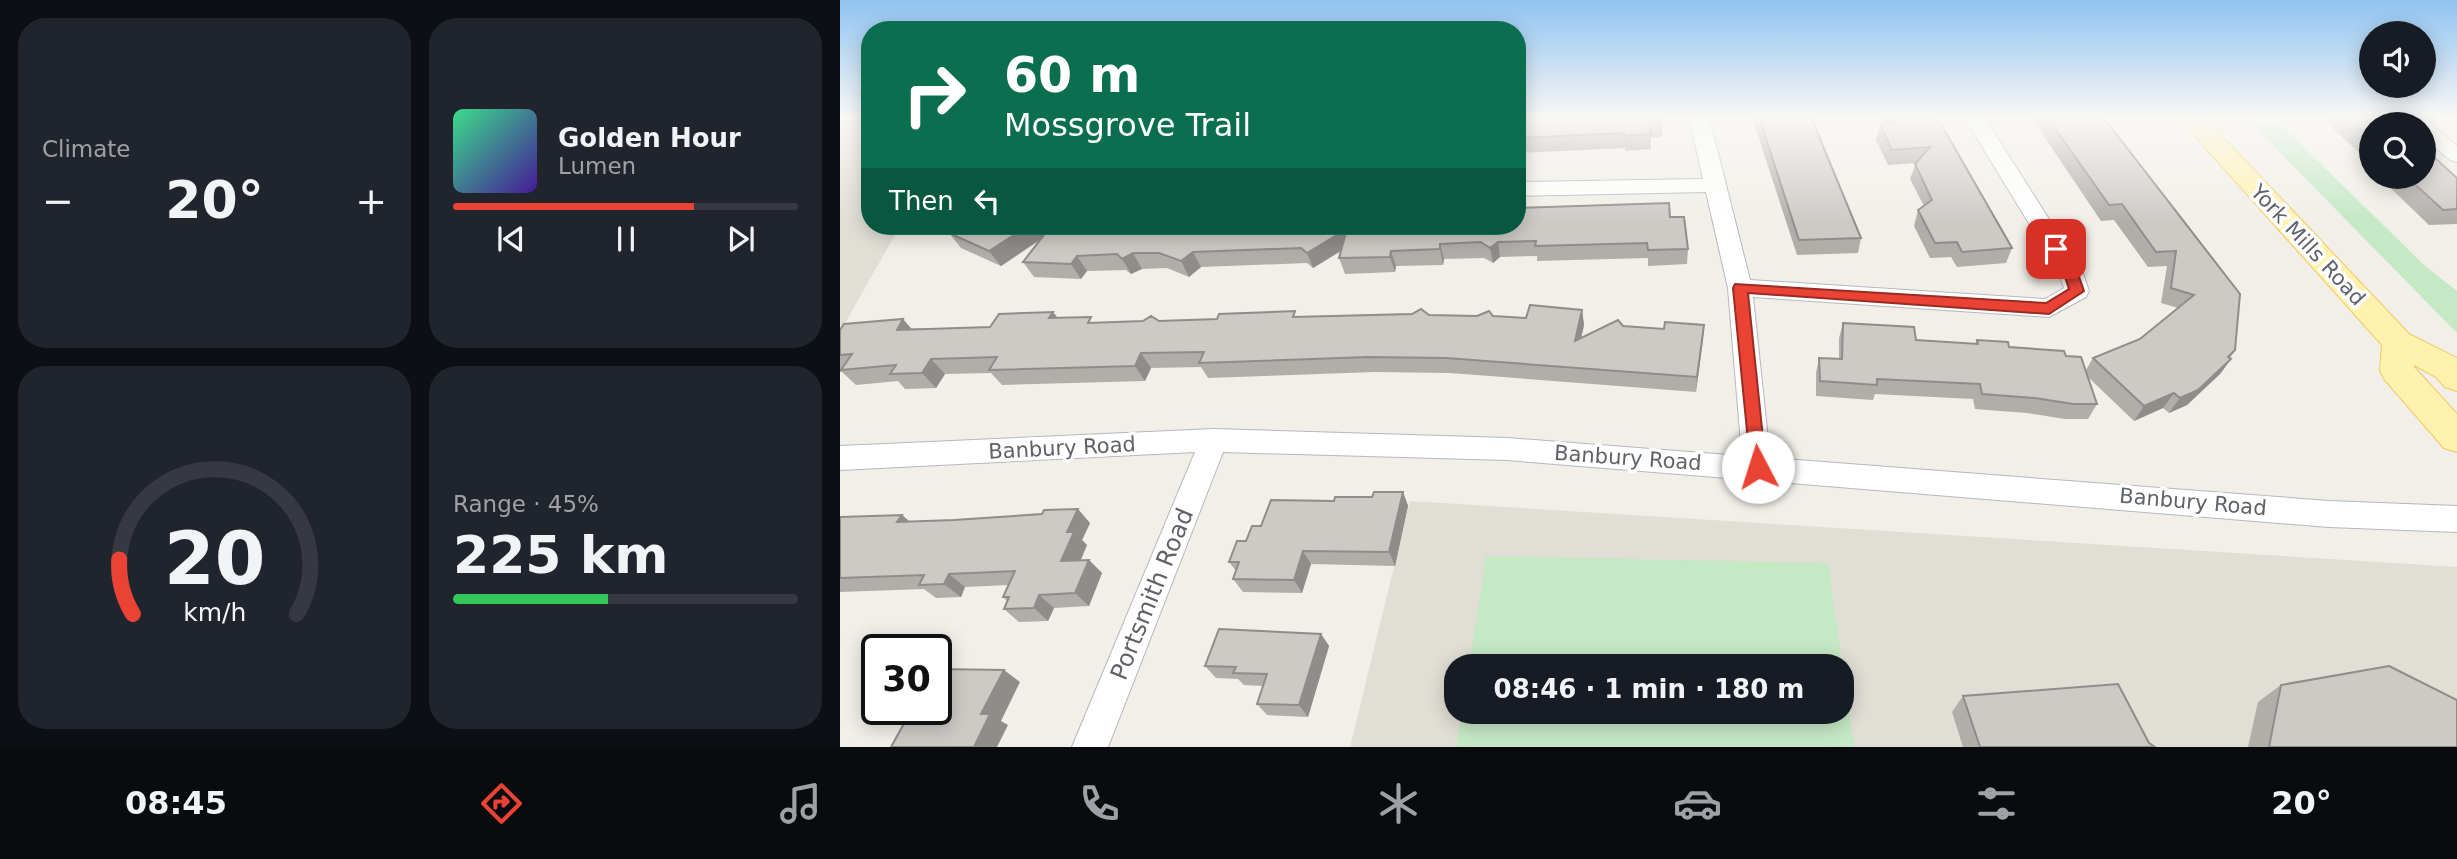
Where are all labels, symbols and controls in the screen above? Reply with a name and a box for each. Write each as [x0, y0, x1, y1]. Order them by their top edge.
map controls [2359, 21, 2436, 189]
button: sound [2359, 21, 2436, 98]
text: 60 m [1004, 47, 1140, 104]
icon: right [889, 49, 980, 140]
text: Mossgrove Trail [1004, 106, 1251, 144]
button: search [2359, 112, 2436, 189]
text: Golden Hour [558, 123, 741, 153]
text: Climate [42, 136, 131, 162]
text: Lumen [558, 153, 636, 179]
text: 20° [165, 170, 264, 230]
text: − [42, 179, 74, 223]
text: + [355, 179, 387, 223]
street label: York Mills Road [2245, 179, 2370, 310]
icon: left [968, 182, 1006, 220]
text: Then [889, 186, 954, 216]
pin [2026, 219, 2086, 279]
icon: previous [492, 220, 530, 258]
icon: pause [607, 220, 645, 258]
icon: next [722, 220, 760, 258]
icon: arrive [2037, 230, 2075, 268]
position arrow [1721, 430, 1795, 504]
street label: Banbury Road [988, 432, 1136, 464]
street label: Banbury Road [1554, 441, 1702, 475]
street label: Banbury Road [2118, 484, 2268, 520]
text: Range · 45% [453, 491, 599, 517]
street label: Portsmith Road [1105, 504, 1199, 684]
text: 20 [164, 516, 265, 601]
text: 225 km [453, 525, 668, 585]
text: km/h [183, 597, 246, 626]
speed limit sign: 30 [861, 634, 952, 725]
text: 08:46 · 1 min · 180 m [1494, 674, 1804, 704]
icon: directions [477, 779, 526, 828]
icon: music [776, 779, 825, 828]
icon: phone [1075, 779, 1124, 828]
icon: climate [1374, 779, 1423, 828]
icon: car [1673, 779, 1722, 828]
icon: filters [1972, 779, 2021, 828]
text: 08:45 [125, 784, 227, 822]
text: 20° [2271, 784, 2332, 822]

